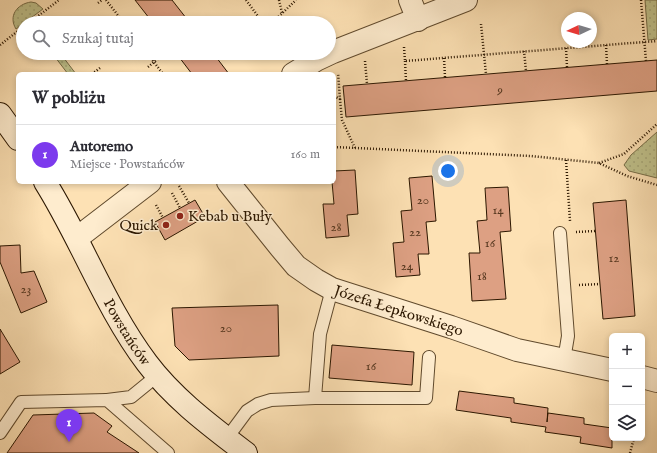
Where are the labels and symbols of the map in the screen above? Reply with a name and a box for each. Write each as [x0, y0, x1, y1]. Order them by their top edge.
north arrow [561, 12, 597, 48]
house number: 9 [496, 82, 503, 99]
your location [438, 161, 458, 181]
house number: 20 [417, 192, 429, 209]
house number: 14 [492, 202, 504, 219]
place label: Kebab u Buły [188, 207, 272, 226]
marker: Kebab u Buły [175, 211, 185, 221]
place label: Quick [120, 216, 159, 235]
house number: 28 [330, 219, 342, 236]
marker: Quick [161, 220, 171, 230]
house number: 22 [409, 224, 421, 241]
house number: 16 [485, 235, 496, 252]
house number: 12 [609, 250, 619, 267]
house number: 24 [401, 258, 414, 275]
house number: 18 [477, 268, 487, 285]
house number: 23 [21, 281, 32, 298]
street label: Józefa Łepkowskiego [330, 281, 466, 341]
street label: Powstańców [99, 295, 155, 370]
house number: 20 [220, 320, 232, 337]
house number: 16 [366, 358, 377, 375]
pin: 1 [56, 409, 82, 442]

